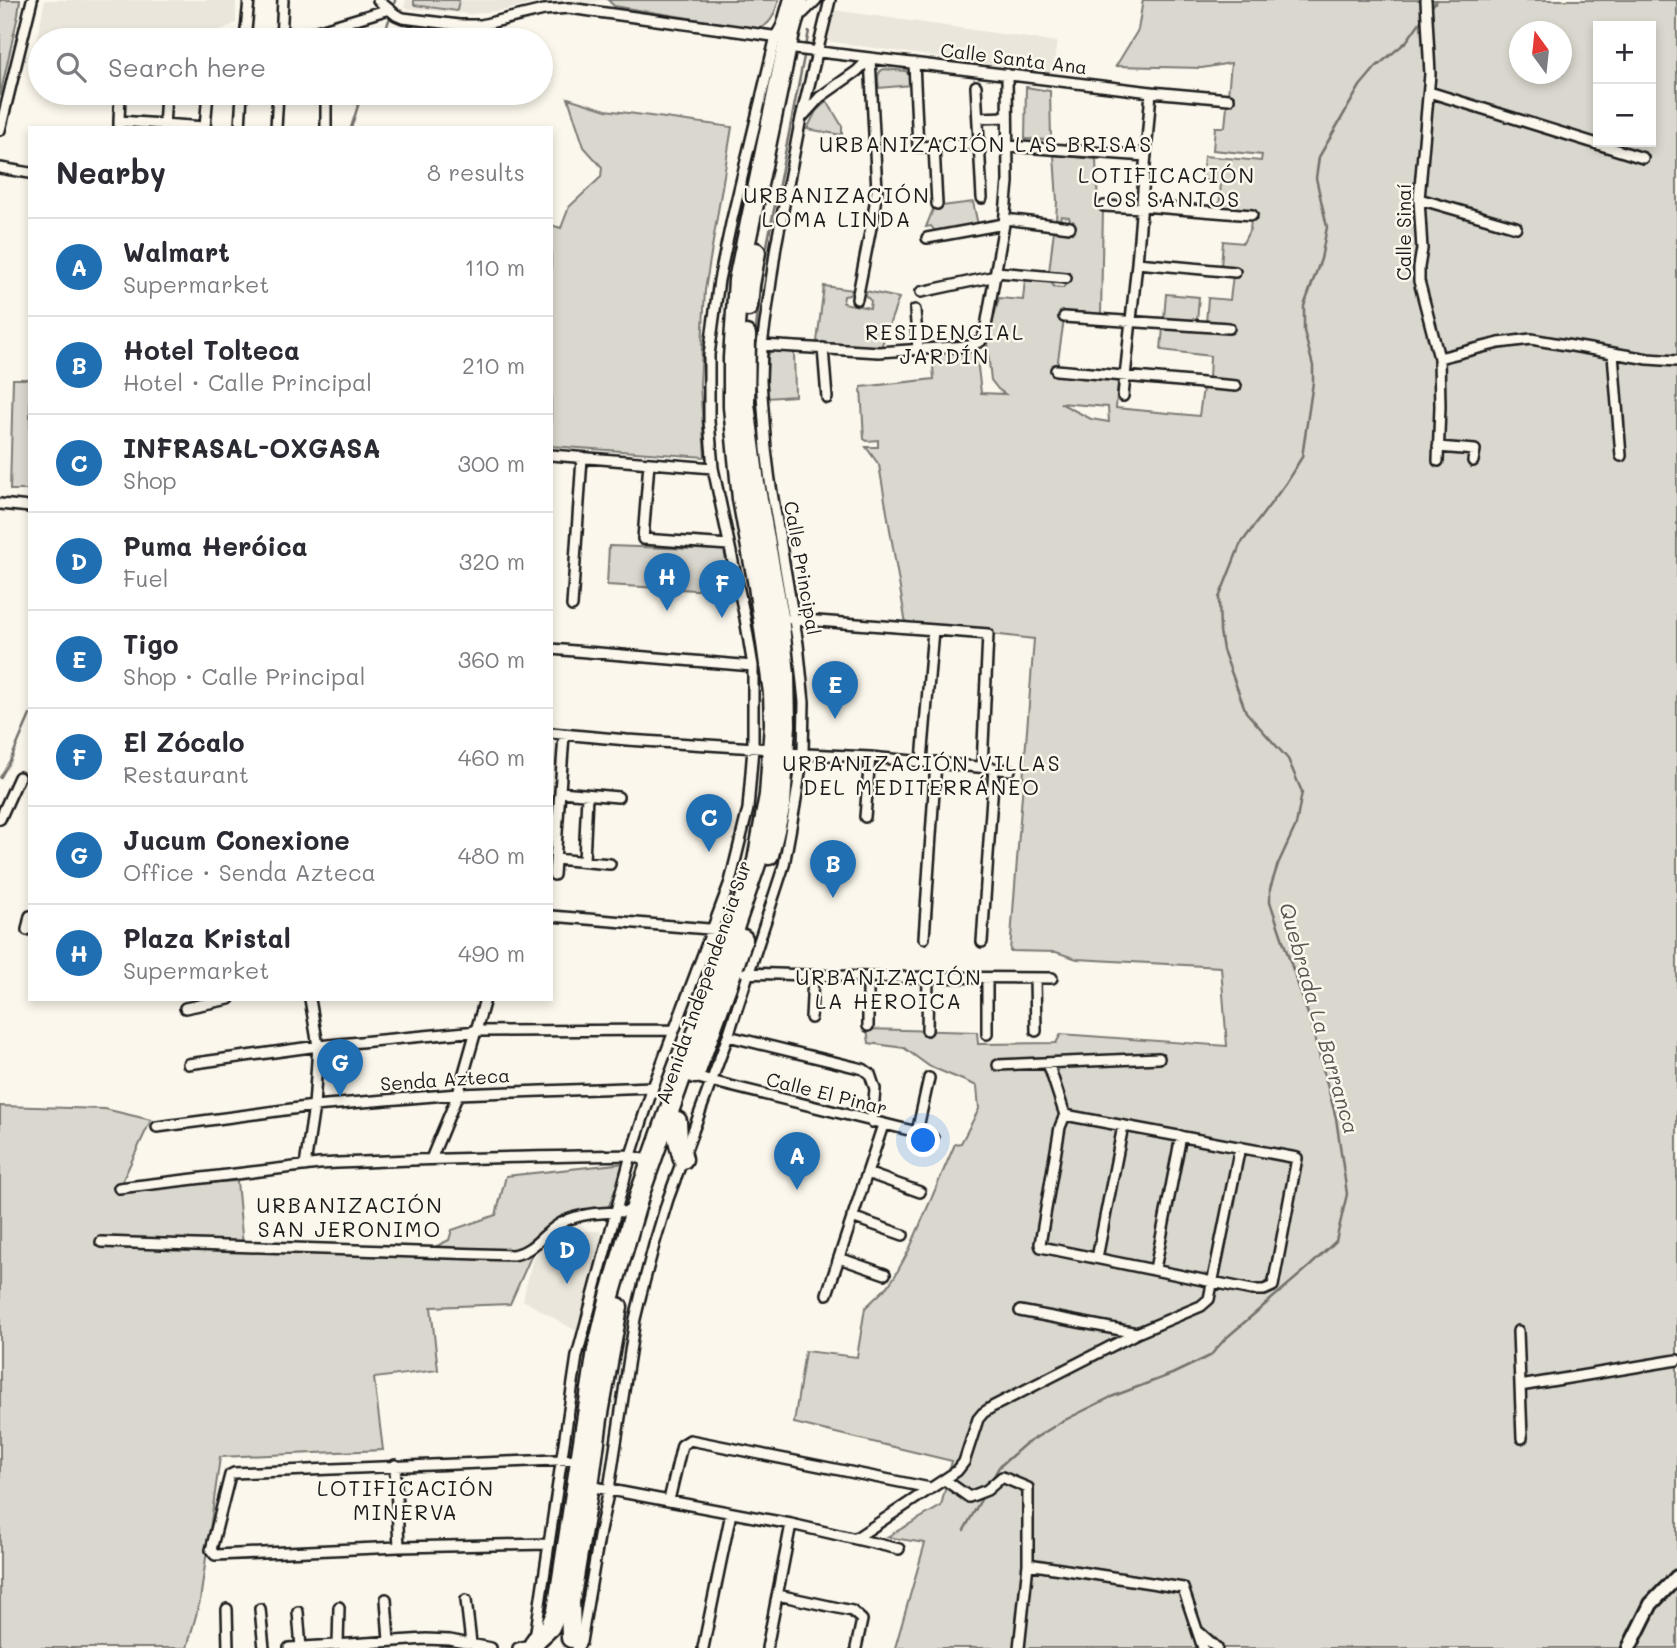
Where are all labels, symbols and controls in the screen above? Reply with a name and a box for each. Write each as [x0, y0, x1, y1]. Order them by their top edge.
north arrow [1509, 21, 1572, 84]
map controls [1593, 21, 1656, 147]
button: + [1593, 21, 1656, 84]
search box [28, 28, 553, 105]
street label: Calle Santa Ana [939, 37, 1089, 79]
icon: search [52, 48, 90, 86]
text: Search here [108, 50, 266, 84]
button: − [1593, 84, 1656, 147]
district label: URBANIZACIÓN LAS BRISAS [819, 130, 1153, 157]
text: Nearby [56, 152, 166, 192]
text: 8 results [427, 157, 525, 187]
district label: LOTIFICACIÓN LOS SANTOS [1078, 161, 1256, 212]
district label: URBANIZACIÓN LOMA LINDA [743, 181, 931, 232]
street label: Calle Sinaí [1391, 183, 1416, 281]
text: Walmart [123, 235, 230, 269]
text: A [71, 252, 87, 282]
text: 110 m [465, 252, 525, 282]
text: Supermarket [123, 269, 269, 299]
district label: RESIDENCIAL JARDÍN [865, 318, 1025, 369]
text: Hotel Tolteca [123, 333, 300, 367]
text: B [71, 350, 87, 380]
text: 210 m [462, 350, 525, 380]
text: Hotel · Calle Principal [123, 367, 372, 397]
text: INFRASAL-OXGASA [123, 431, 381, 465]
text: C [70, 448, 88, 478]
text: 300 m [457, 448, 525, 478]
text: Shop [123, 465, 177, 495]
street label: Calle Principal [779, 499, 827, 637]
text: Puma Heróica [123, 529, 308, 563]
text: D [71, 546, 87, 576]
text: 320 m [459, 546, 525, 576]
pin: H [644, 553, 690, 611]
pin: F [699, 560, 745, 618]
text: Fuel [123, 563, 168, 593]
text: Tigo [123, 627, 178, 661]
text: E [72, 644, 86, 674]
text: 360 m [458, 644, 525, 674]
text: Shop · Calle Principal [123, 661, 366, 691]
pin: E [812, 661, 858, 719]
text: El Zócalo [123, 725, 245, 759]
text: F [72, 742, 86, 772]
text: 460 m [458, 742, 525, 772]
district label: URBANIZACIÓN VILLAS DEL MEDITERRÁNEO [782, 749, 1062, 800]
text: Restaurant [123, 759, 249, 789]
pin: C [686, 794, 732, 852]
text: Jucum Conexione [123, 823, 350, 857]
text: G [70, 840, 88, 870]
text: 480 m [458, 840, 525, 870]
pin: B [810, 840, 856, 898]
text: Office · Senda Azteca [123, 857, 376, 887]
street label: Avenida Independencia Sur [650, 857, 756, 1107]
water label: Quebrada La Barranca [1274, 899, 1366, 1137]
text: Plaza Kristal [123, 921, 291, 955]
text: H [70, 938, 88, 968]
text: 490 m [458, 938, 525, 968]
text: Supermarket [123, 955, 269, 985]
district label: URBANIZACIÓN LA HEROICA [795, 963, 983, 1014]
pin: G [317, 1039, 363, 1097]
street label: Senda Azteca [379, 1062, 511, 1096]
street label: Calle El Pinar [764, 1066, 890, 1120]
your location [906, 1123, 940, 1157]
pin: A [774, 1132, 820, 1190]
district label: URBANIZACIÓN SAN JERONIMO [256, 1191, 444, 1242]
pin: D [544, 1226, 590, 1284]
district label: LOTIFICACIÓN MINERVA [317, 1474, 495, 1525]

